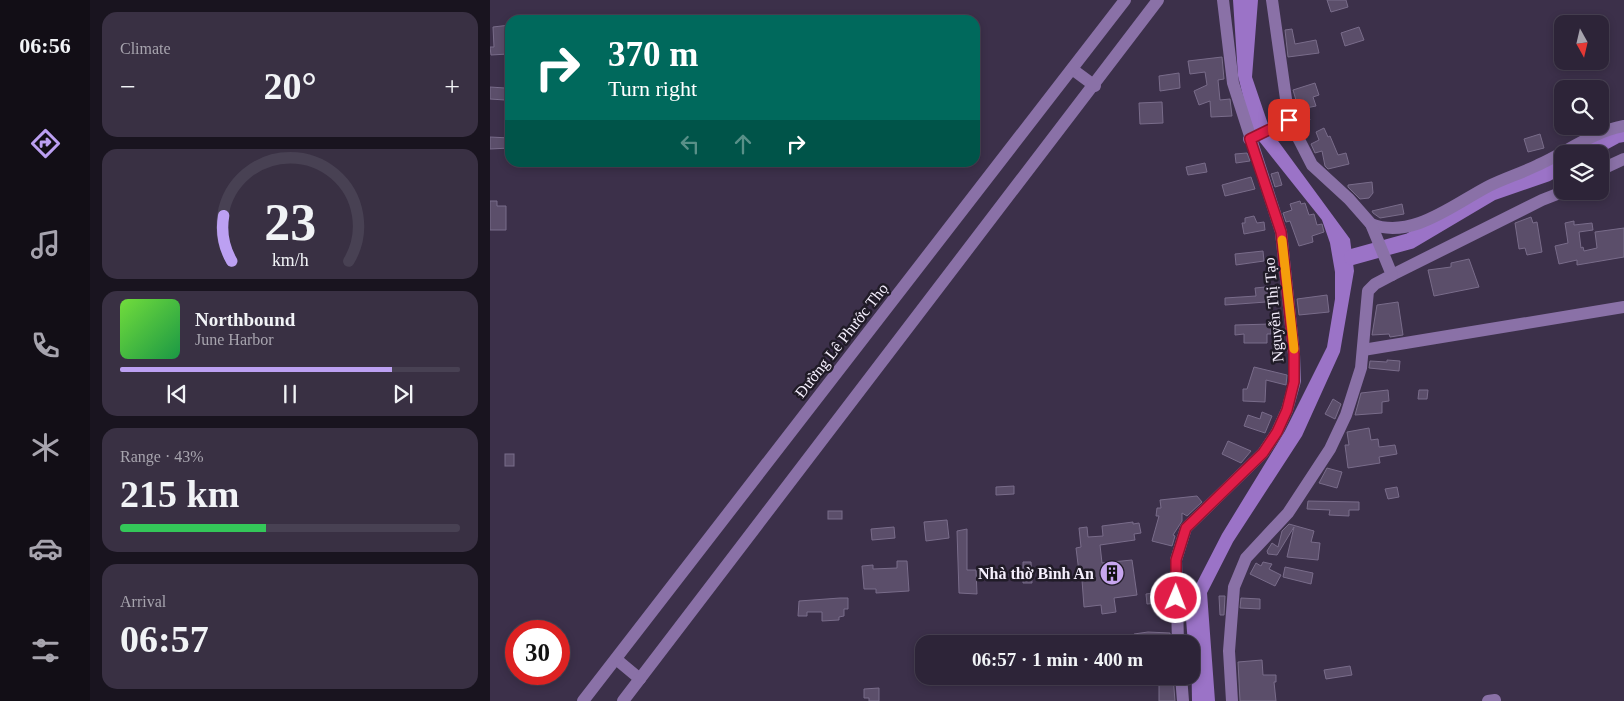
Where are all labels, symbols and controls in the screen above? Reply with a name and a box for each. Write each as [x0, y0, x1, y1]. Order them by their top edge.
north arrow [1554, 15, 1609, 70]
map controls [1554, 15, 1609, 200]
text: 06:56 [19, 33, 71, 58]
icon: right [525, 35, 590, 100]
text: 370 m [608, 35, 698, 74]
text: Climate [120, 40, 171, 57]
text: 20° [263, 65, 317, 107]
text: − [120, 71, 136, 102]
text: + [444, 71, 460, 102]
text: Turn right [608, 76, 697, 101]
button: search [1554, 80, 1609, 135]
pin [1268, 99, 1310, 141]
icon: arrive [1275, 106, 1303, 134]
icon: directions [28, 126, 63, 161]
icon: left [676, 130, 704, 158]
icon: ahead [729, 130, 757, 158]
icon: right [782, 130, 810, 158]
button: layers [1554, 145, 1609, 200]
text: 23 [264, 194, 316, 251]
icon: music [28, 227, 63, 262]
text: km/h [272, 250, 308, 270]
street label: Nguyễn Thị Tạo [1260, 257, 1288, 363]
street label: Đường Lê Phước Thọ [792, 280, 892, 401]
text: Northbound [195, 309, 295, 330]
icon: phone [28, 328, 63, 363]
text: June Harbor [195, 331, 274, 348]
icon: previous [163, 380, 191, 408]
icon: pause [276, 380, 304, 408]
icon: next [389, 380, 417, 408]
icon: climate [28, 430, 63, 465]
text: Range · 43% [120, 448, 204, 465]
text: 215 km [120, 473, 239, 515]
icon: car [28, 531, 63, 566]
building icon: Nhà thờ Bình An [1099, 560, 1125, 586]
place label: Nhà thờ Bình An [978, 565, 1094, 582]
position arrow [1149, 571, 1201, 623]
text: Arrival [120, 593, 166, 610]
text: 06:57 [120, 618, 209, 660]
speed limit sign: 30 [505, 620, 570, 685]
icon: filters [28, 633, 63, 668]
text: 06:57 · 1 min · 400 m [972, 649, 1143, 670]

